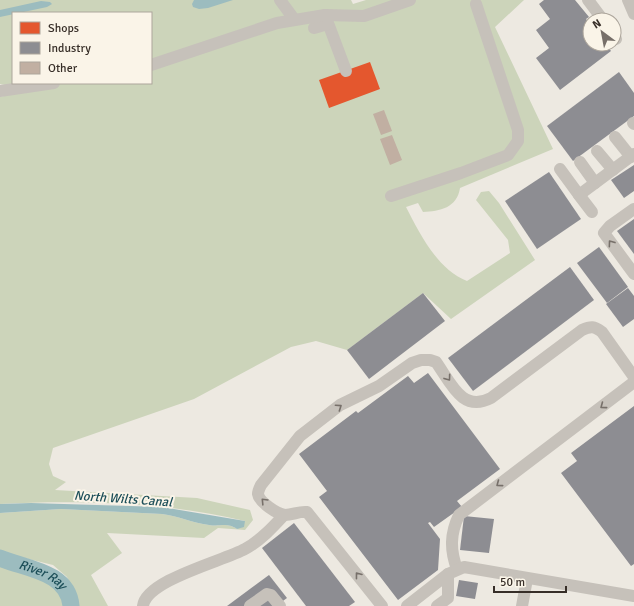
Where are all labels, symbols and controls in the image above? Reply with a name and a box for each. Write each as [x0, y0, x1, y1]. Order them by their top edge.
legend [12, 12, 152, 84]
north arrow [582, 12, 622, 52]
text: N [590, 16, 604, 31]
text: Shops [48, 21, 79, 36]
text: Industry [48, 41, 91, 56]
text: Other [48, 61, 78, 76]
one-way arrow [609, 240, 616, 247]
one-way arrow [443, 373, 450, 380]
one-way arrow [600, 401, 607, 408]
one-way arrow [334, 405, 341, 412]
one-way arrow [497, 480, 504, 487]
water label: North Wilts Canal [73, 488, 174, 510]
one-way arrow [261, 498, 268, 506]
water label: River Ray [17, 557, 72, 594]
scale bar [494, 568, 566, 594]
one-way arrow [355, 573, 362, 580]
text: 50 m [500, 575, 525, 590]

